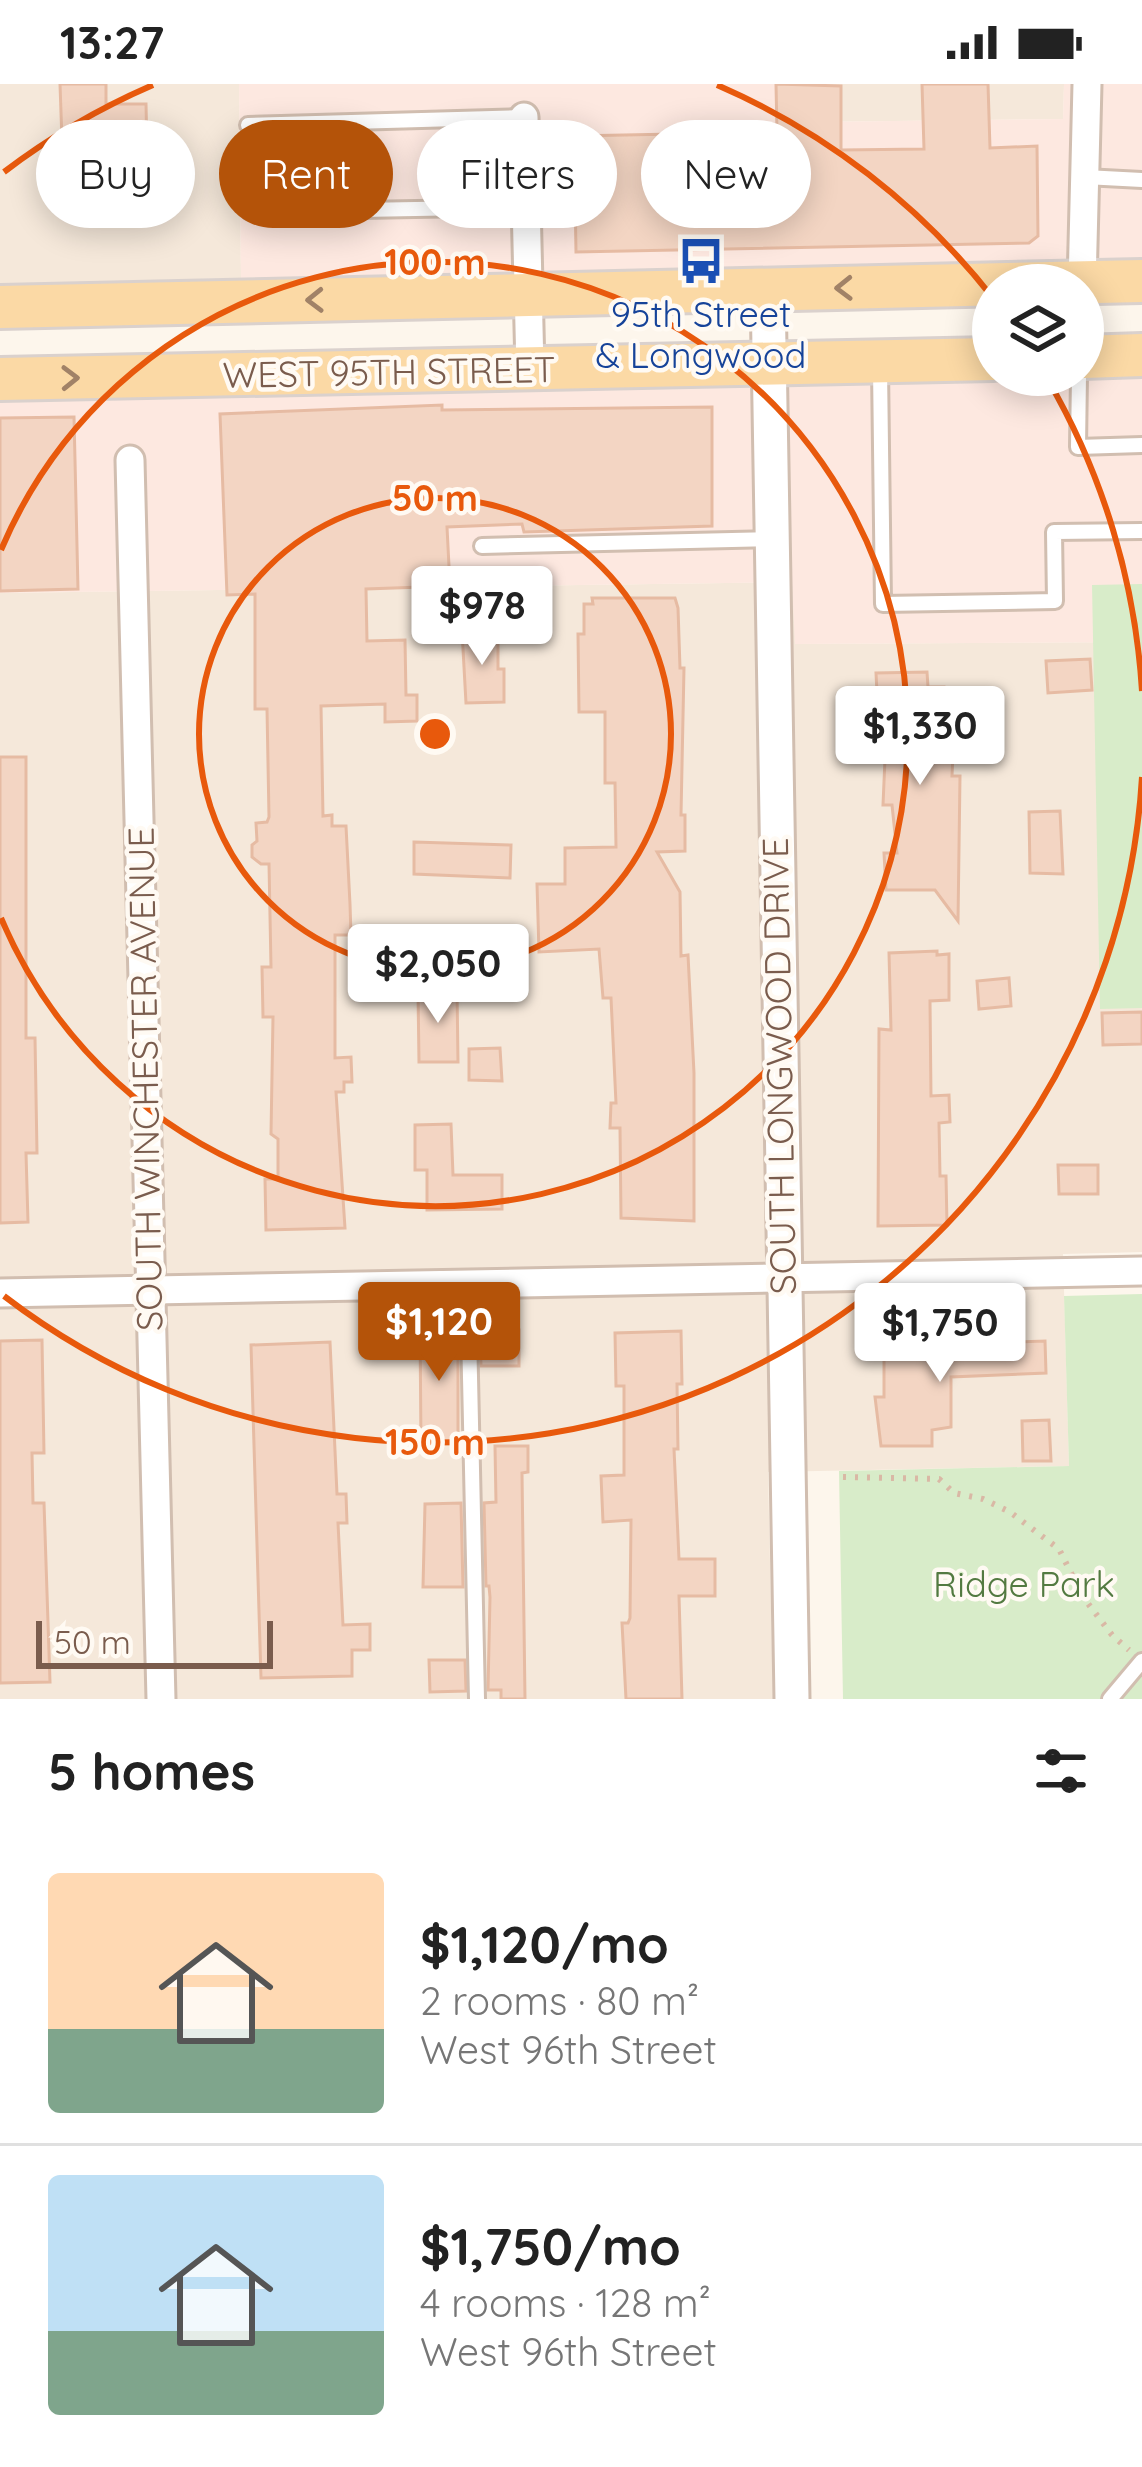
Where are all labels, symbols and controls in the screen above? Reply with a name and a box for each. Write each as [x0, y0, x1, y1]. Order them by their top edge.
text: 13:27 [60, 14, 164, 70]
chip: Buy [36, 120, 195, 228]
chip: Rent [219, 120, 393, 228]
chip: Filters [417, 120, 617, 228]
chip: New [641, 120, 811, 228]
bus stop icon: 95th Street & Longwood [676, 236, 726, 286]
text: 100 m [384, 239, 486, 284]
map controls [972, 264, 1104, 396]
button: layers [972, 264, 1104, 396]
one-way arrow [834, 274, 853, 300]
one-way arrow [305, 287, 324, 313]
place label: 95th Street & Longwood [596, 291, 806, 377]
street label: WEST 95TH STREET [222, 346, 556, 397]
one-way arrow [62, 365, 80, 391]
text: 50 m [392, 475, 478, 520]
pin: $978 [411, 566, 553, 668]
text: $978 [438, 580, 526, 629]
pin: $1,330 [822, 686, 1018, 788]
text: $1,330 [862, 700, 978, 749]
centre of rings [414, 713, 456, 755]
street label: SOUTH WINCHESTER AVENUE [118, 827, 171, 1331]
street label: SOUTH LONGWOOD DRIVE [752, 837, 805, 1295]
pin: $2,050 [340, 924, 536, 1026]
text: $2,050 [375, 938, 501, 987]
pin: $1,120 [341, 1282, 537, 1384]
pin: $1,750 [842, 1283, 1038, 1385]
text: $1,120 [385, 1296, 493, 1345]
text: $1,750 [881, 1297, 999, 1346]
text: 150 m [385, 1419, 485, 1464]
park label: Ridge Park [933, 1561, 1115, 1606]
scale bar [36, 1615, 273, 1668]
text: 50 m [54, 1621, 131, 1662]
icon: filters [1028, 1738, 1094, 1804]
text: 5 homes [48, 1739, 255, 1803]
text: $1,120/mo [420, 1912, 669, 1976]
icon: home [144, 1921, 288, 2065]
text: 2 rooms · 80 m² [420, 1976, 699, 2025]
text: West 96th Street [420, 2025, 717, 2074]
text: $1,750/mo [420, 2214, 681, 2278]
icon: home [144, 2223, 288, 2367]
text: 4 rooms · 128 m² [420, 2278, 711, 2327]
text: West 96th Street [420, 2327, 717, 2376]

